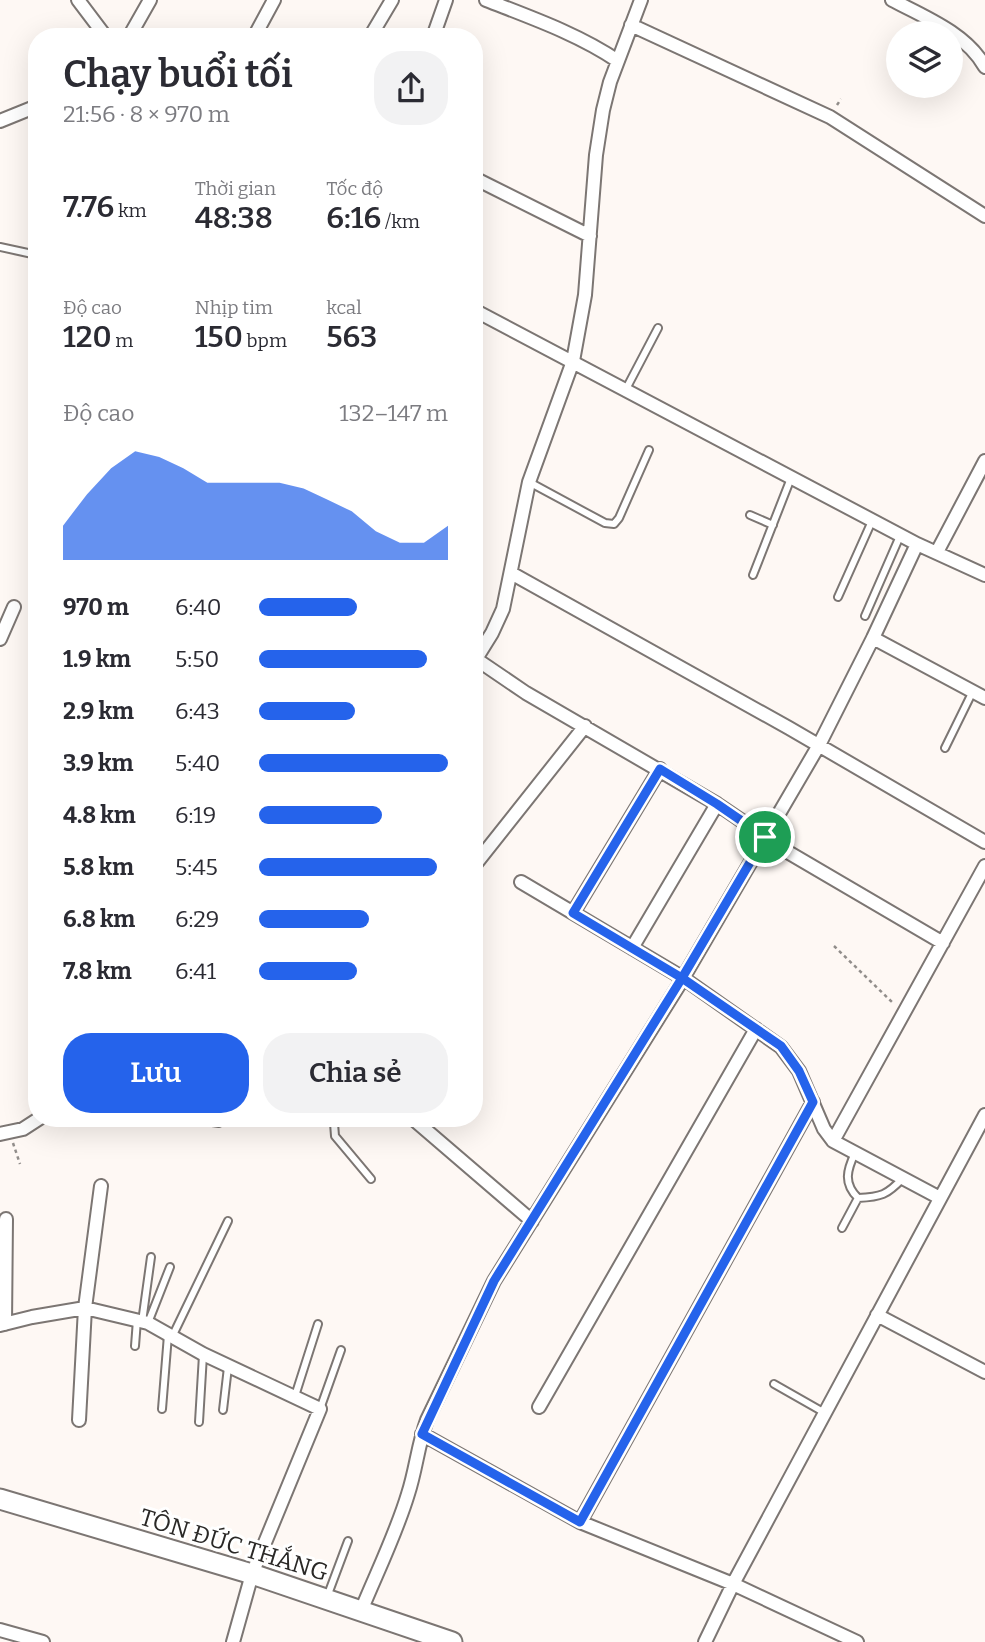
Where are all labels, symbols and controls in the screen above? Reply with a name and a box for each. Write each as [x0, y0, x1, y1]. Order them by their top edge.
map controls [886, 21, 963, 98]
button: layers [886, 21, 963, 98]
text: Chạy buổi tối [63, 51, 293, 97]
button: share [374, 51, 448, 125]
text: 21:56 · 8 × 970 m [63, 100, 230, 128]
text: Thời gian [195, 177, 276, 200]
text: Tốc độ [326, 177, 383, 200]
text: 7.76 [63, 189, 114, 225]
text: km [114, 199, 147, 222]
text: 48:38 [195, 200, 273, 236]
text: 6:16 [326, 200, 381, 236]
text: /km [381, 210, 420, 233]
text: Độ cao [63, 296, 122, 319]
text: Nhịp tim [195, 296, 273, 319]
text: kcal [326, 296, 362, 319]
text: 120 [63, 319, 112, 355]
text: 150 [195, 319, 243, 355]
text: 563 [326, 319, 377, 355]
text: m [112, 329, 133, 352]
text: bpm [243, 329, 287, 352]
text: Độ cao [63, 399, 134, 427]
text: 132–147 m [339, 399, 448, 427]
text: 970 m [63, 593, 129, 621]
text: 6:40 [175, 593, 222, 621]
text: 1.9 km [63, 645, 131, 673]
text: 5:50 [175, 645, 219, 673]
text: 2.9 km [63, 697, 134, 725]
text: 6:43 [175, 697, 220, 725]
text: 3.9 km [63, 749, 133, 777]
text: 5:40 [175, 749, 220, 777]
text: 4.8 km [63, 801, 136, 829]
text: 6:19 [175, 801, 216, 829]
pin [735, 807, 795, 867]
icon: arrive [746, 818, 784, 856]
text: 5.8 km [63, 853, 134, 881]
text: 5:45 [175, 853, 218, 881]
text: 6.8 km [63, 905, 135, 933]
text: 6:29 [175, 905, 219, 933]
text: 7.8 km [63, 957, 132, 985]
text: 6:41 [175, 957, 216, 985]
button: Lưu [63, 1033, 249, 1113]
button: Chia sẻ [263, 1033, 448, 1113]
street label: TÔN ĐỨC THẮNG [136, 1500, 332, 1587]

